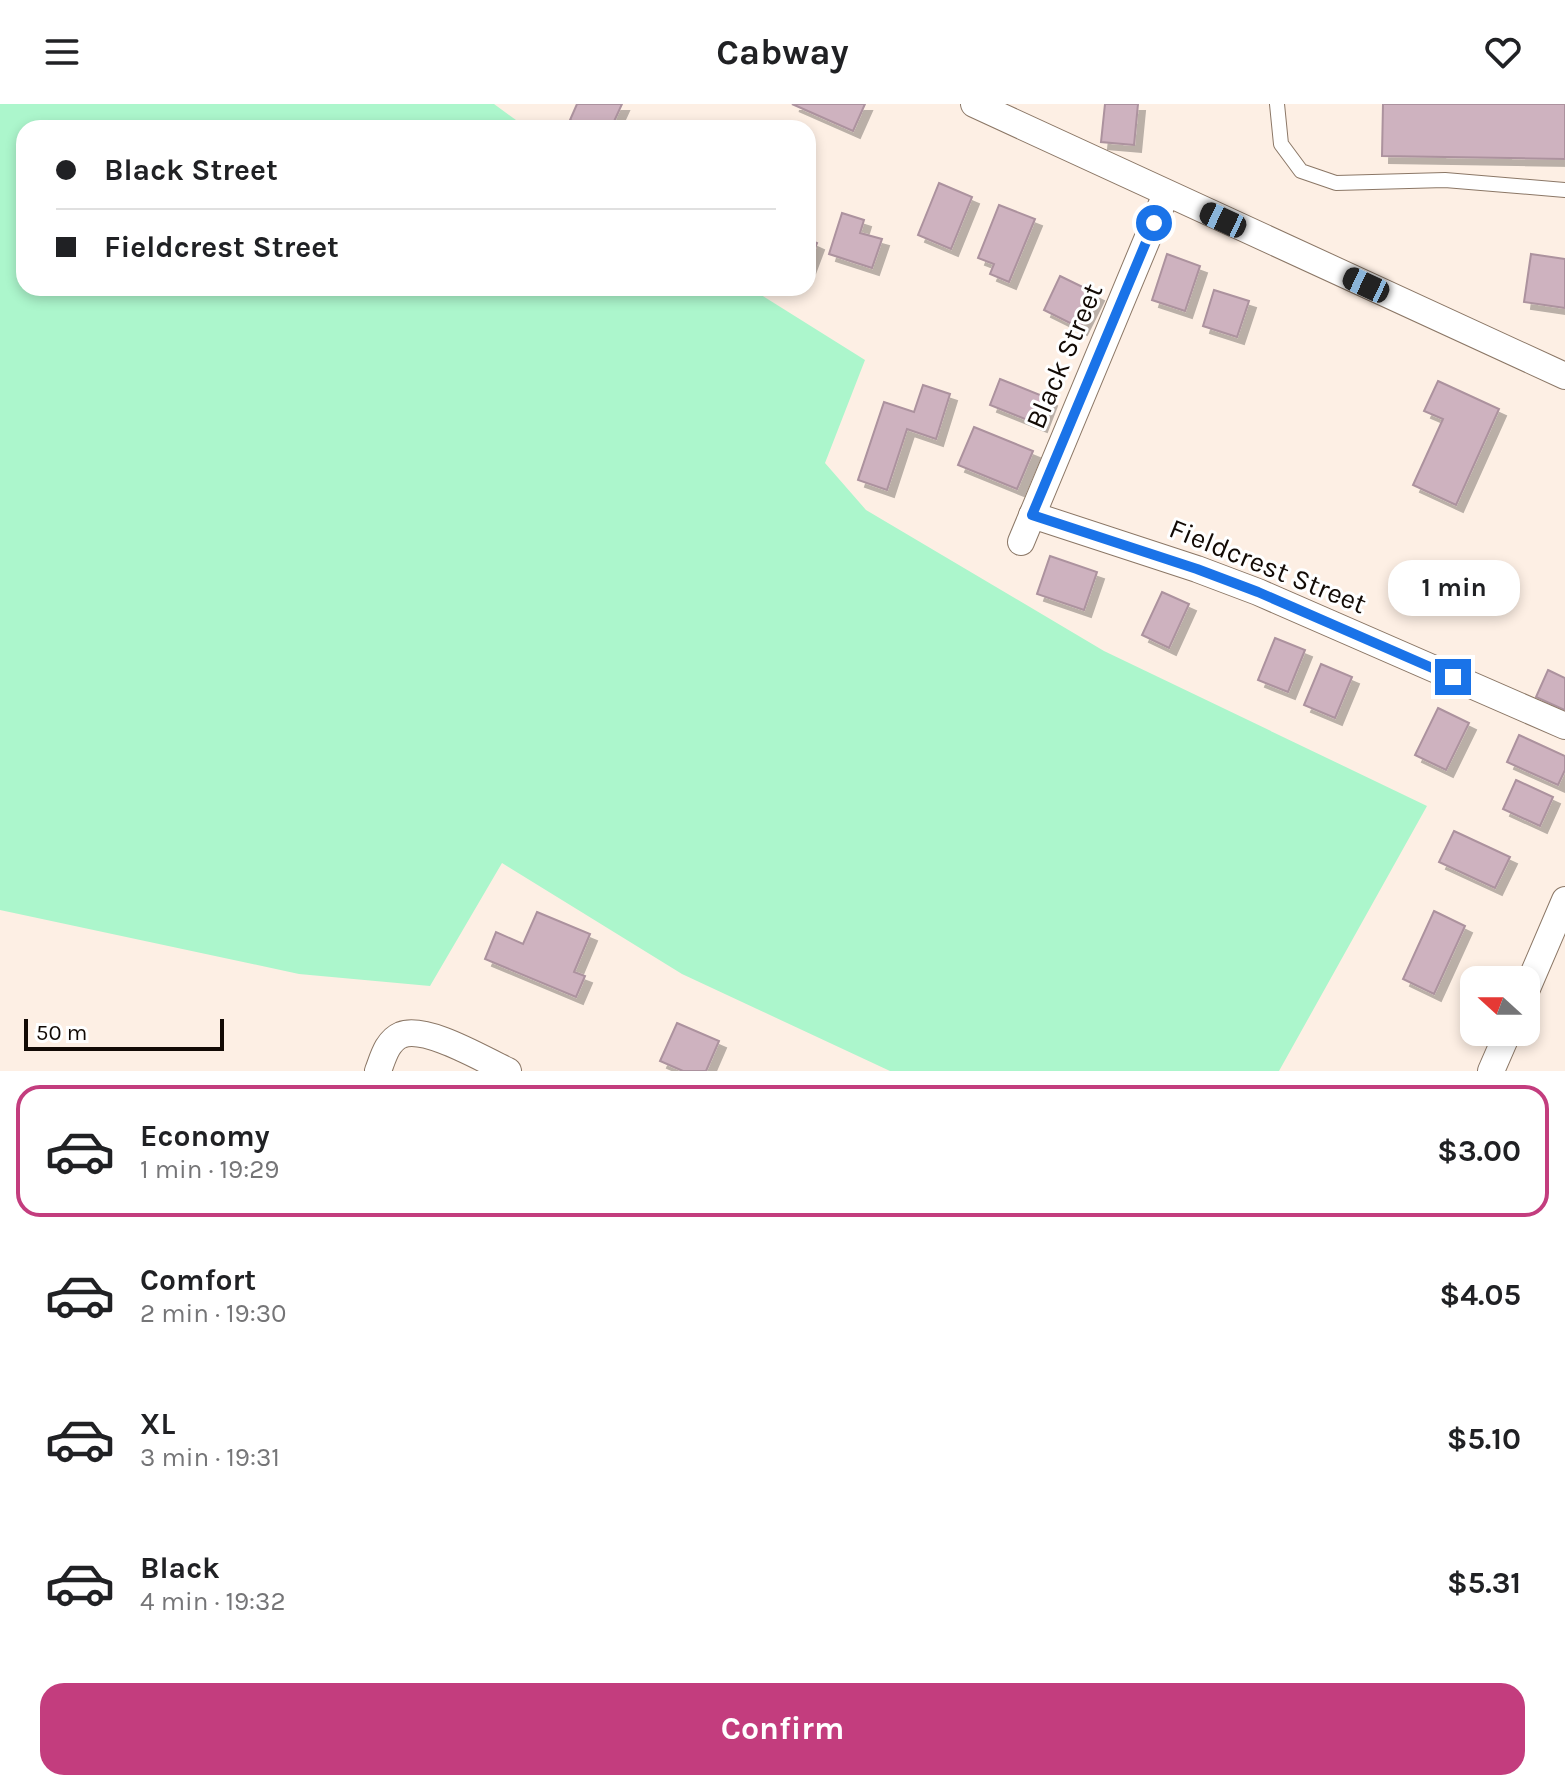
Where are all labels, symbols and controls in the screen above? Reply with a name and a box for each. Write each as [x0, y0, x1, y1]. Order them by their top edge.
icon: menu [40, 30, 84, 74]
icon: heart [1481, 30, 1525, 74]
text: Cabway [716, 31, 849, 73]
text: Black Street [104, 152, 278, 188]
car [1196, 199, 1250, 241]
route start [1136, 205, 1172, 241]
text: Fieldcrest Street [104, 229, 339, 265]
car [1339, 264, 1393, 306]
street label: Black Street [1019, 278, 1109, 434]
street label: Fieldcrest Street [1165, 511, 1371, 621]
callout: 1 min [1387, 561, 1519, 617]
text: 1 min [1421, 572, 1487, 603]
route end [1435, 659, 1471, 695]
north arrow [1460, 966, 1540, 1046]
map controls [1460, 966, 1540, 1046]
scale bar [24, 1015, 224, 1051]
text: 50 m [36, 1020, 87, 1046]
icon: car [44, 1115, 116, 1187]
text: Economy [140, 1118, 270, 1154]
text: $3.00 [1437, 1133, 1521, 1169]
text: 1 min · 19:29 [140, 1154, 279, 1185]
icon: car [44, 1259, 116, 1331]
text: Comfort [140, 1262, 256, 1298]
text: $4.05 [1440, 1277, 1521, 1313]
text: 2 min · 19:30 [140, 1298, 286, 1329]
icon: car [44, 1403, 116, 1475]
text: XL [140, 1406, 175, 1442]
text: $5.10 [1447, 1421, 1521, 1457]
text: 3 min · 19:31 [140, 1442, 280, 1473]
icon: car [44, 1547, 116, 1619]
text: Black [140, 1550, 220, 1586]
text: $5.31 [1447, 1565, 1521, 1601]
text: 4 min · 19:32 [140, 1586, 286, 1617]
button: Confirm [40, 1683, 1525, 1775]

